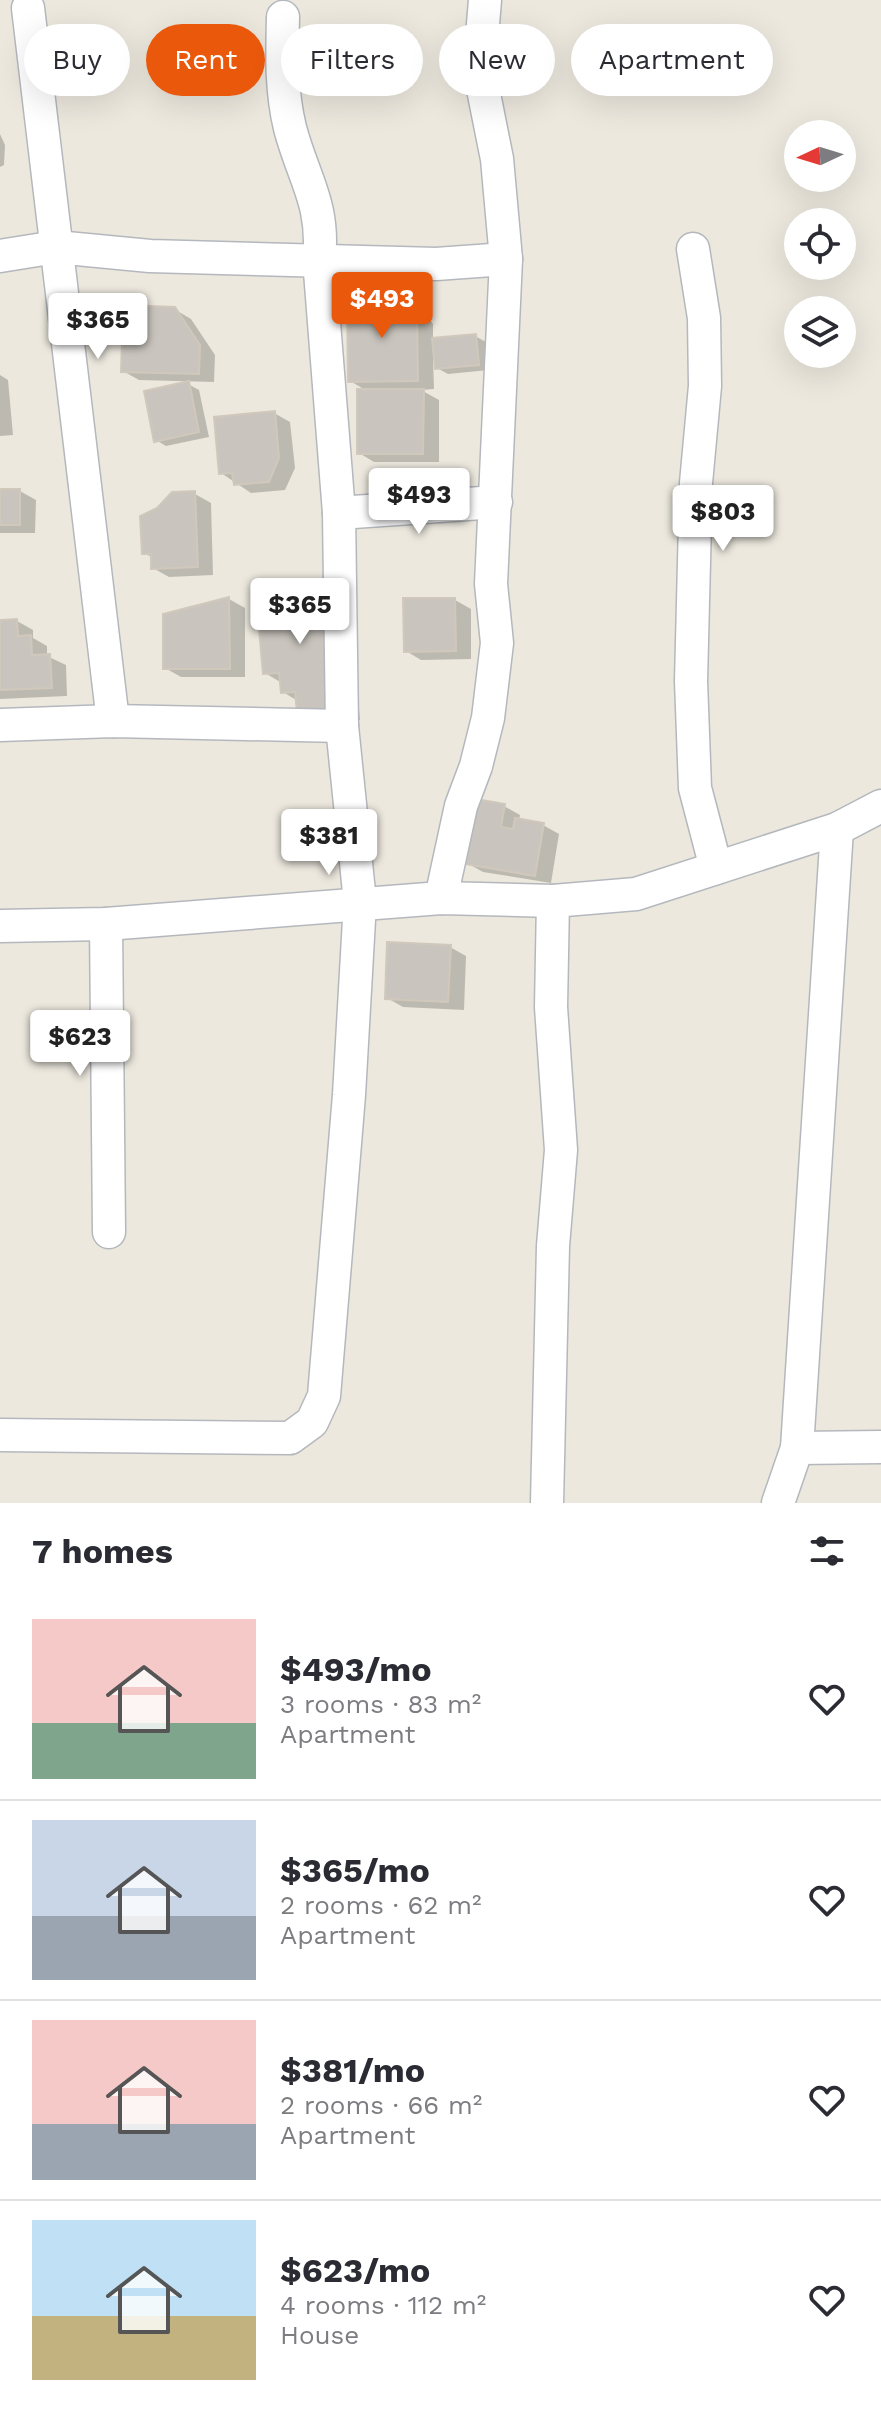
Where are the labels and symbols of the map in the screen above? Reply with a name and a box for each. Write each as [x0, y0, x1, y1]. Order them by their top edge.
north arrow [784, 120, 856, 192]
pin: $493 [335, 272, 429, 340]
pin: $365 [51, 293, 145, 361]
pin: $493 [372, 468, 466, 536]
pin: $803 [676, 485, 770, 553]
pin: $365 [253, 578, 347, 646]
pin: $381 [282, 809, 376, 877]
pin: $623 [33, 1010, 127, 1078]

